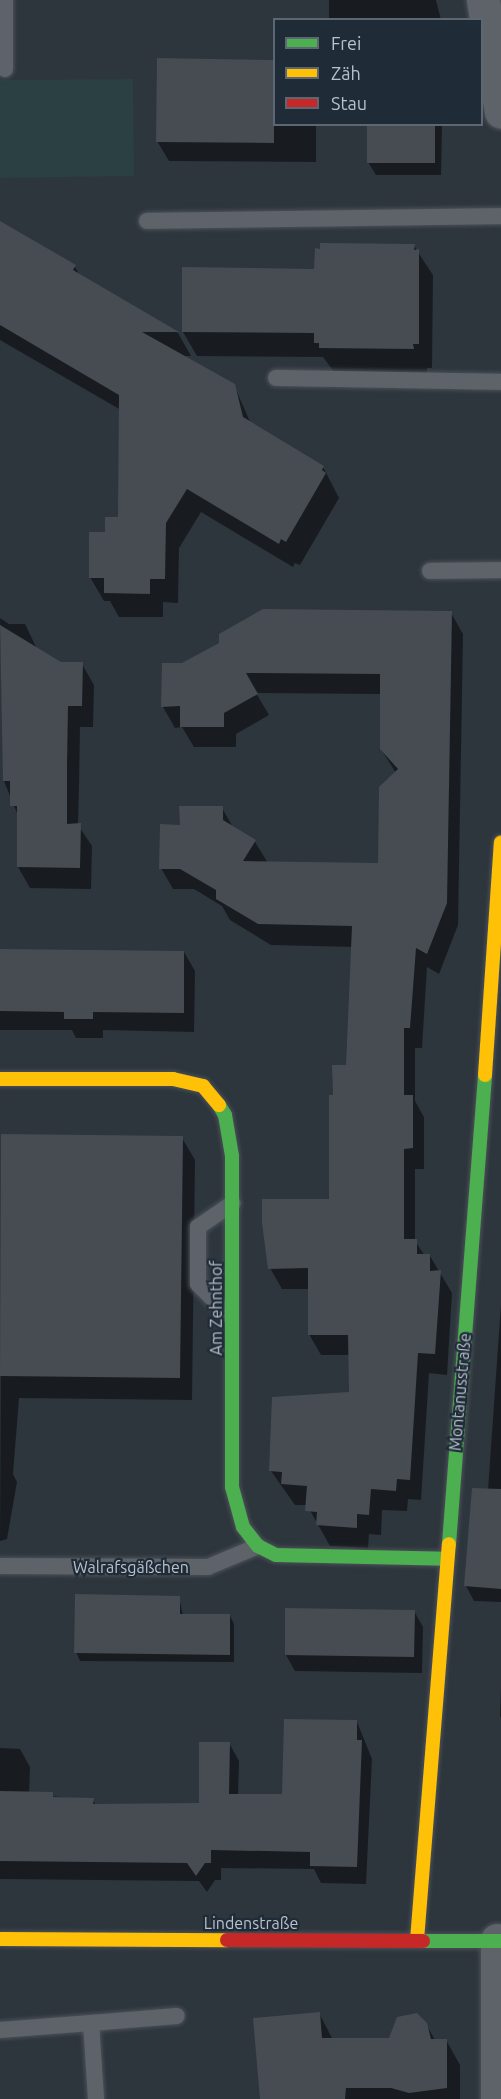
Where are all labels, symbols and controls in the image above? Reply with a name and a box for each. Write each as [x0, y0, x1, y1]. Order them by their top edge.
legend [273, 18, 483, 126]
text: Frei [331, 33, 361, 53]
text: Zäh [331, 63, 361, 83]
text: Stau [331, 93, 367, 113]
street label: Am Zehnthof [206, 1261, 226, 1355]
street label: Montanusstraße [445, 1332, 475, 1452]
street label: Walrafsgäßchen [73, 1557, 189, 1577]
street label: Lindenstraße [204, 1913, 298, 1933]

